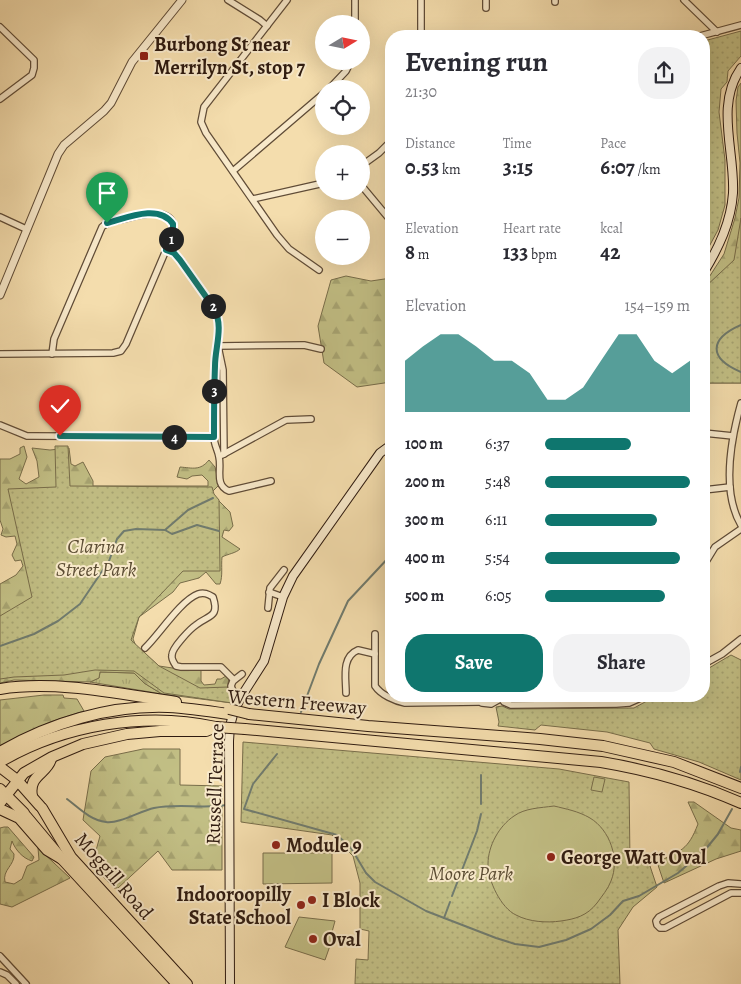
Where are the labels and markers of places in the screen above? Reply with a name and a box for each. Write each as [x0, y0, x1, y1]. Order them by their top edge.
place label: Burbong St near Merrilyn St, stop 7 [154, 31, 306, 81]
marker: Burbong St near Merrilyn St, stop 7 [138, 50, 150, 62]
pin [86, 172, 128, 223]
pin: 1 [158, 226, 184, 252]
pin: 2 [200, 294, 226, 318]
pin: 3 [202, 378, 226, 404]
pin [39, 385, 81, 436]
pin: 4 [162, 424, 186, 450]
place label: Module 9 [286, 832, 362, 859]
marker: Module 9 [270, 839, 282, 851]
place label: George Watt Oval [561, 844, 707, 871]
marker: George Watt Oval [545, 851, 557, 863]
place label: Indooroopilly State School [176, 881, 292, 931]
place label: I Block [322, 887, 380, 914]
marker: I Block [306, 894, 318, 906]
marker: Indooroopilly State School [295, 899, 307, 911]
place label: Oval [323, 926, 362, 953]
marker: Oval [307, 933, 319, 945]

